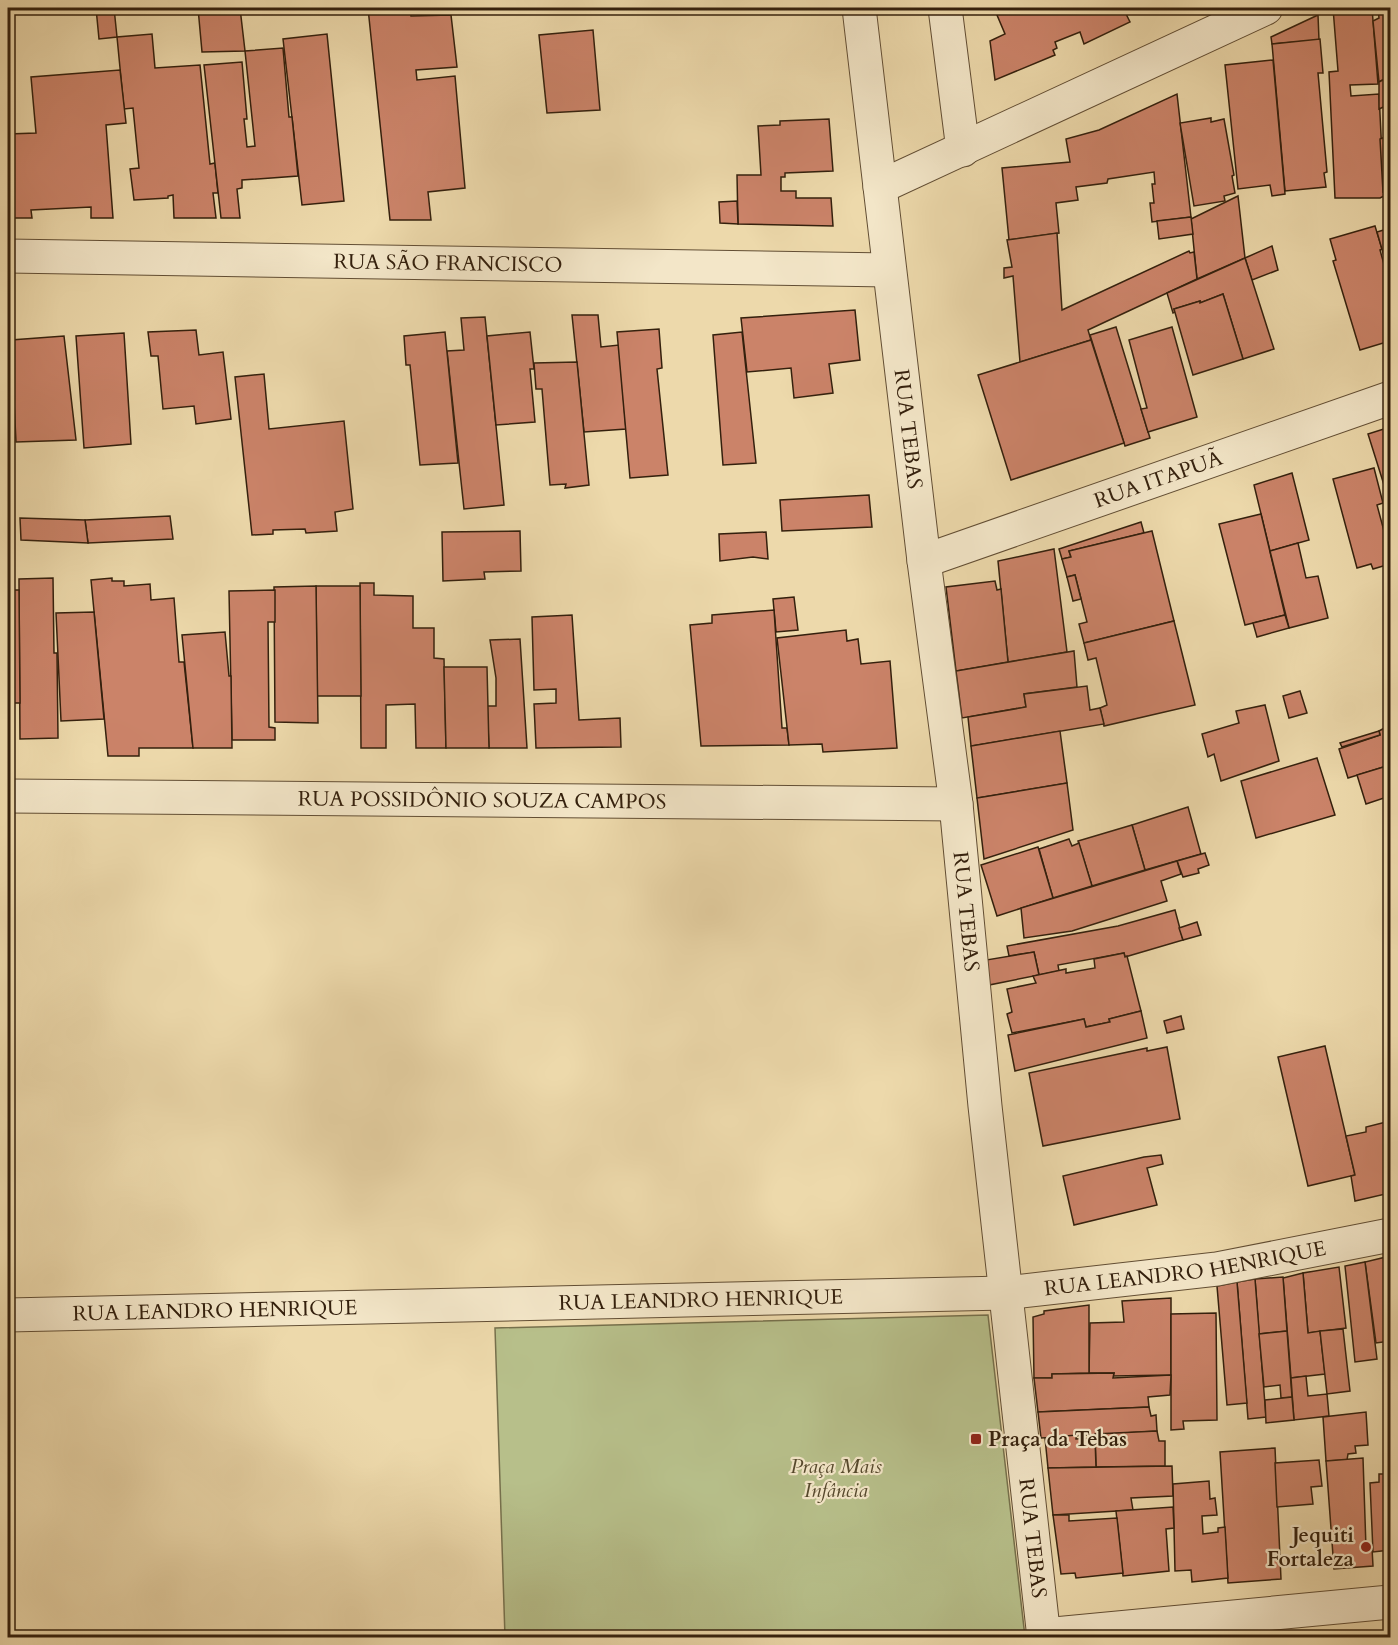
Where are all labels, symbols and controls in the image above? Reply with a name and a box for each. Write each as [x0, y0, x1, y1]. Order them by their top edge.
street label: RUA SÃO FRANCISCO [333, 247, 563, 280]
street label: RUA TEBAS [887, 368, 929, 491]
street label: RUA ITAPUÃ [1090, 443, 1227, 515]
street label: RUA POSSIDÔNIO SOUZA CAMPOS [298, 784, 666, 817]
street label: RUA TEBAS [946, 850, 986, 973]
street label: RUA LEANDRO HENRIQUE [1043, 1234, 1329, 1303]
street label: RUA LEANDRO HENRIQUE [558, 1283, 844, 1318]
street label: RUA LEANDRO HENRIQUE [72, 1293, 358, 1329]
place label: Praça da Tebas [988, 1425, 1127, 1454]
marker: Praça da Tebas [969, 1432, 983, 1446]
park label: Praça Mais Infância [790, 1452, 882, 1505]
street label: RUA TEBAS [1011, 1477, 1053, 1600]
place label: Jequiti Fortaleza [1267, 1521, 1355, 1574]
marker: Jequiti Fortaleza [1359, 1540, 1373, 1554]

